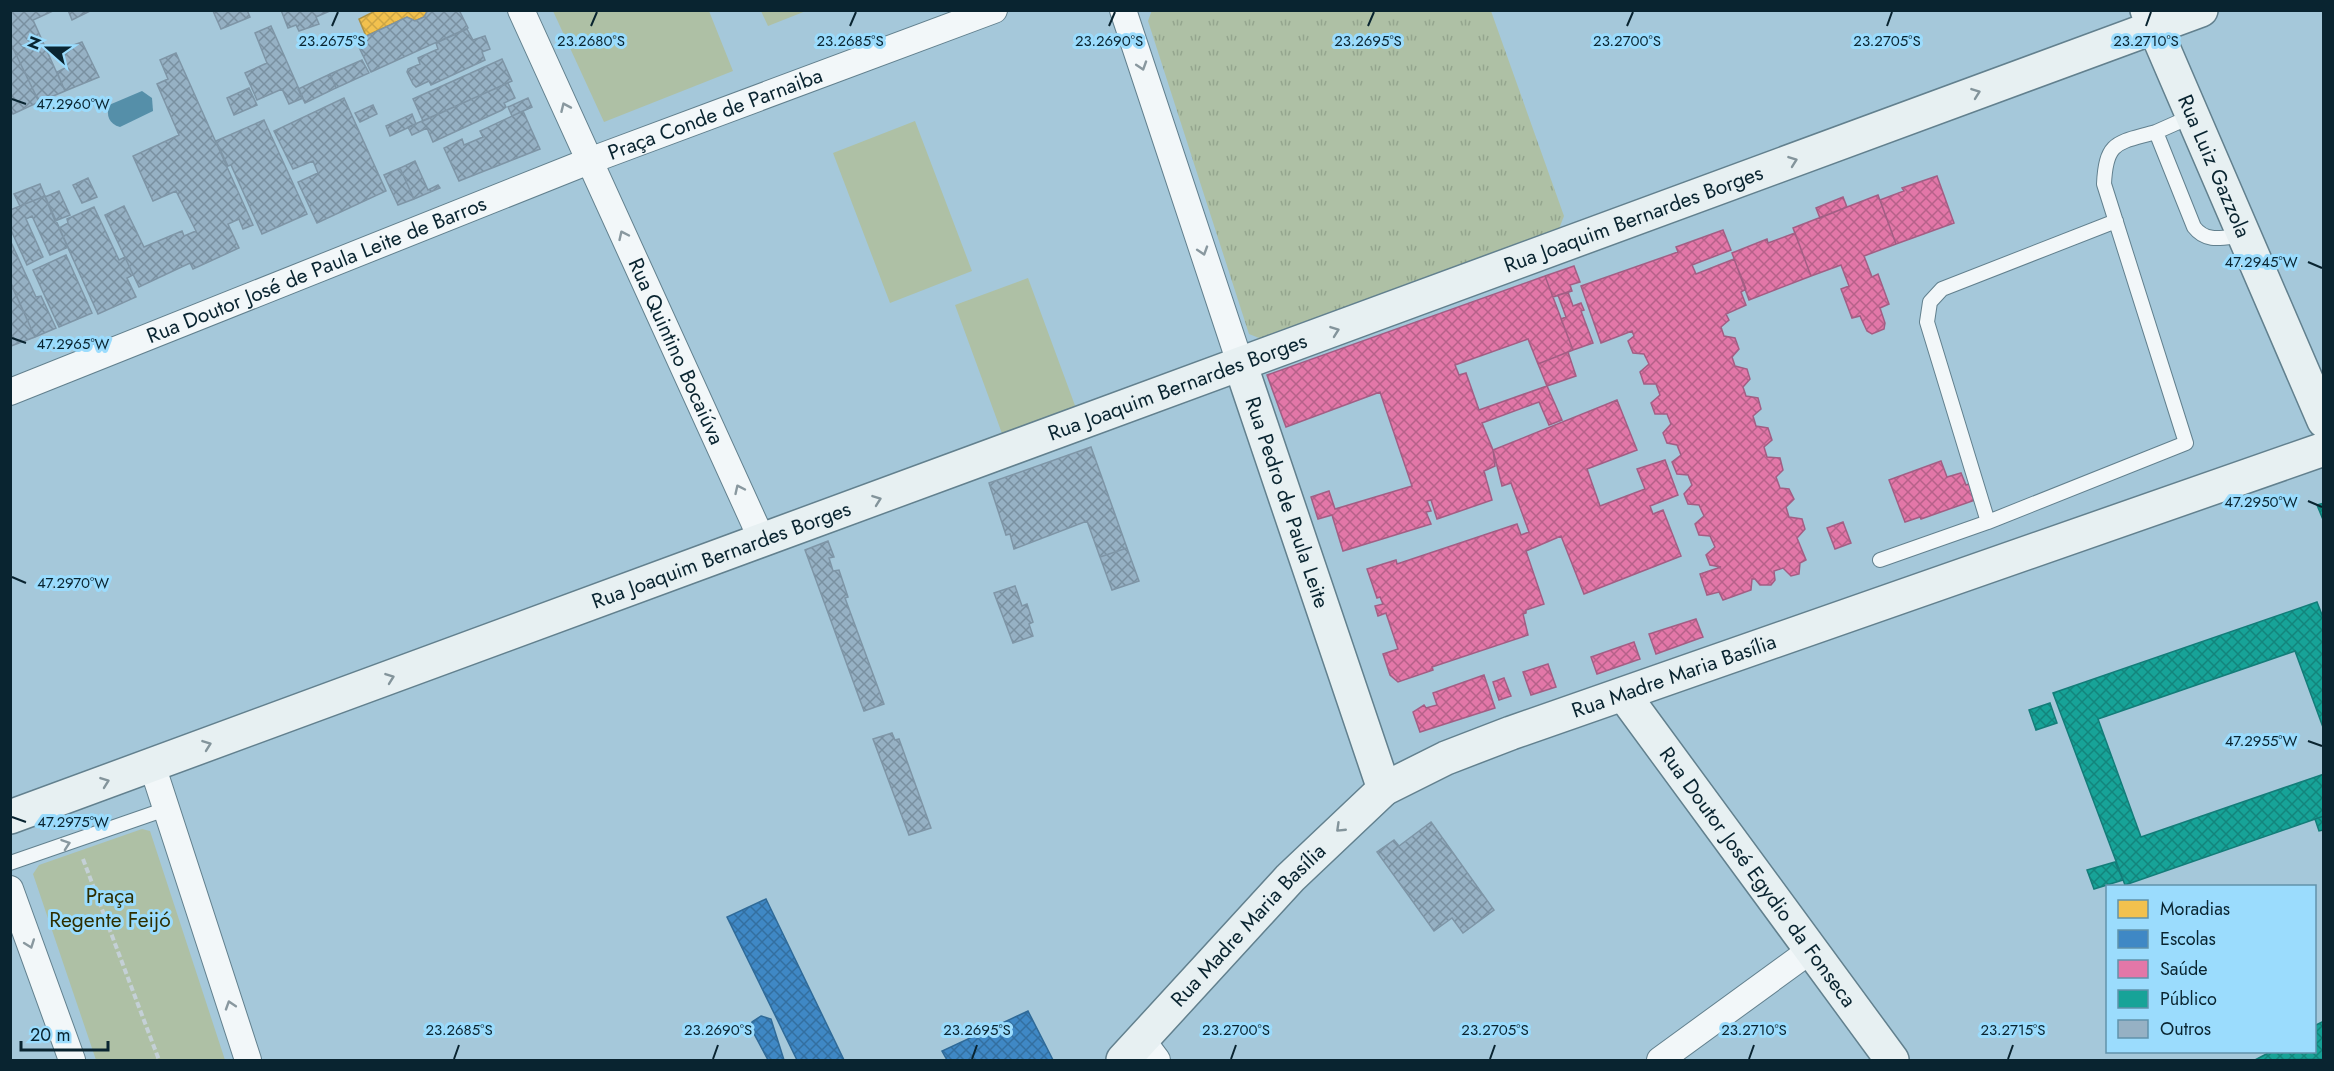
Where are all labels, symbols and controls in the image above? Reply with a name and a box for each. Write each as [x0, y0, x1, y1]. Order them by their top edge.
north arrow [18, 18, 78, 78]
text: 23.2675°S [299, 30, 365, 52]
text: 23.2680°S [557, 30, 625, 52]
text: 23.2685°S [816, 30, 884, 52]
text: 23.2690°S [1075, 30, 1143, 52]
text: 23.2695°S [1334, 30, 1402, 52]
text: 23.2700°S [1593, 30, 1661, 52]
text: 23.2705°S [1853, 30, 1921, 52]
text: 23.2710°S [2113, 30, 2179, 52]
text: N [21, 33, 47, 53]
street label: Praça Conde de Parnaiba [604, 60, 827, 168]
one-way arrow [1134, 60, 1147, 71]
one-way arrow [1970, 88, 1981, 101]
street label: Rua Luiz Gazzola [2170, 90, 2258, 242]
text: 47.2960°W [36, 93, 110, 115]
one-way arrow [560, 103, 572, 114]
one-way arrow [1787, 156, 1798, 168]
street label: Rua Joaquim Bernardes Borges [1500, 158, 1767, 281]
street label: Rua Doutor José de Paula Leite de Barros [142, 188, 491, 351]
one-way arrow [618, 230, 630, 241]
one-way arrow [1195, 245, 1208, 256]
text: 47.2945°W [2224, 251, 2298, 273]
street label: Rua Quintino Bocaiúva [621, 253, 732, 449]
street label: Rua Joaquim Bernardes Borges [1044, 326, 1311, 448]
one-way arrow [1329, 326, 1340, 338]
text: 47.2965°W [37, 333, 110, 355]
street label: Rua Pedro de Paula Leite [1237, 393, 1337, 612]
one-way arrow [734, 484, 746, 495]
text: 47.2950°W [2224, 491, 2298, 513]
street label: Rua Joaquim Bernardes Borges [588, 494, 855, 616]
one-way arrow [871, 494, 882, 507]
text: 47.2970°W [37, 572, 109, 594]
street label: Rua Madre Maria Basília [1568, 627, 1780, 726]
one-way arrow [385, 672, 395, 685]
text: 47.2955°W [2225, 730, 2298, 752]
one-way arrow [201, 739, 212, 752]
street label: Rua Doutor José Egydio da Fonseca [1652, 741, 1863, 1014]
one-way arrow [99, 777, 110, 790]
text: 47.2975°W [37, 811, 109, 833]
one-way arrow [1337, 820, 1348, 831]
street label: Rua Madre Maria Basília [1164, 837, 1333, 1014]
one-way arrow [60, 839, 71, 852]
park label: Praça Regente Feijó [49, 881, 171, 935]
legend [2106, 885, 2316, 1053]
text: Moradias [2160, 896, 2230, 922]
text: Escolas [2160, 926, 2216, 952]
one-way arrow [23, 938, 36, 949]
text: Saúde [2160, 956, 2208, 982]
text: Público [2160, 986, 2217, 1012]
one-way arrow [225, 1000, 237, 1011]
scale bar [21, 1014, 108, 1052]
text: Outros [2160, 1016, 2211, 1042]
text: 23.2685°S [425, 1019, 493, 1041]
text: 23.2690°S [684, 1019, 752, 1041]
text: 23.2695°S [943, 1019, 1011, 1041]
text: 23.2700°S [1202, 1019, 1270, 1041]
text: 23.2705°S [1461, 1019, 1529, 1041]
text: 23.2710°S [1721, 1019, 1787, 1041]
text: 23.2715°S [1980, 1019, 2046, 1041]
text: 20 m [30, 1022, 70, 1048]

